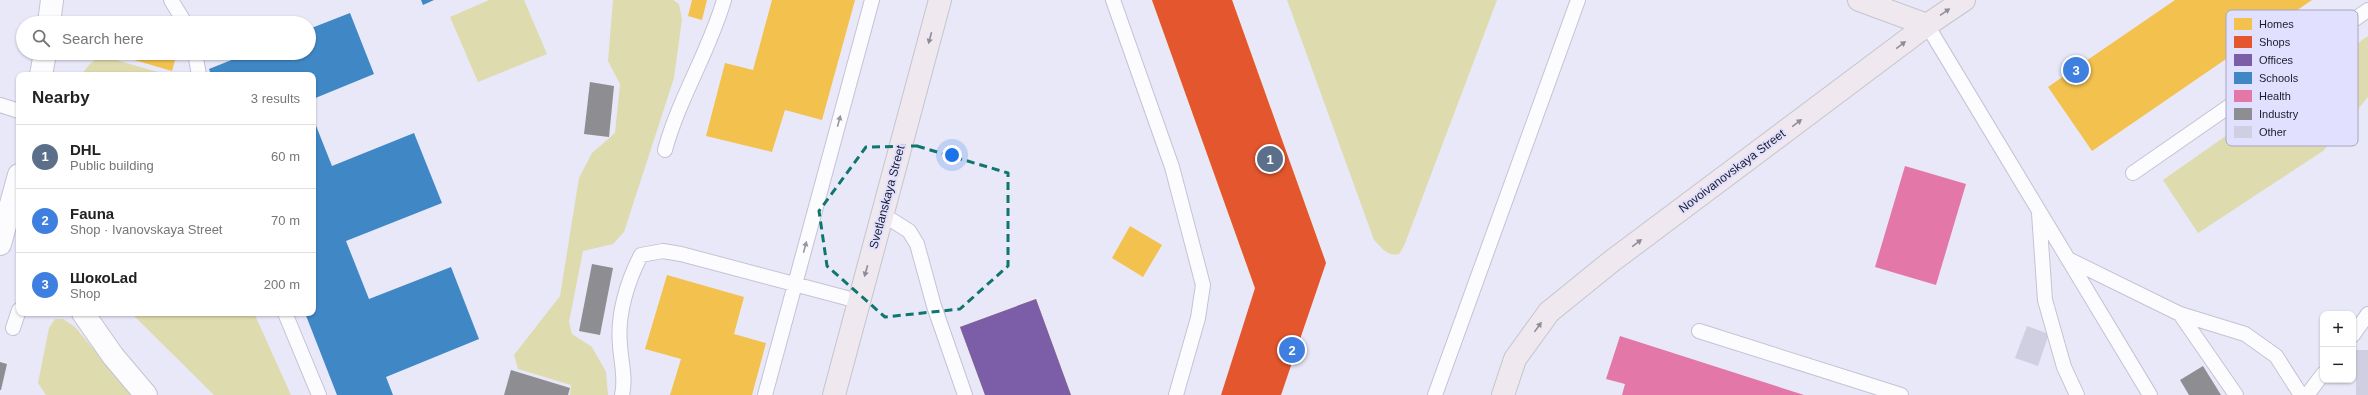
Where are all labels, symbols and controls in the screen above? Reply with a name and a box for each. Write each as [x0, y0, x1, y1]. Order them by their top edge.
one-way arrow [1940, 8, 1951, 16]
legend [2226, 10, 2358, 146]
search box [16, 16, 316, 60]
text: Homes [2259, 18, 2294, 30]
icon: search [30, 27, 52, 49]
text: Search here [62, 30, 144, 47]
one-way arrow [927, 32, 933, 44]
text: Shops [2259, 36, 2291, 48]
one-way arrow [1895, 40, 1906, 49]
text: Offices [2259, 54, 2294, 66]
pin: 3 [2063, 55, 2089, 85]
text: Schools [2259, 72, 2299, 84]
text: Nearby [32, 88, 90, 107]
text: Health [2259, 90, 2291, 102]
text: 3 results [251, 91, 300, 106]
text: Industry [2259, 108, 2299, 120]
one-way arrow [836, 115, 842, 127]
one-way arrow [1791, 119, 1802, 127]
street label: Novoivanovskaya Street [1676, 126, 1788, 216]
text: Other [2259, 126, 2287, 138]
text: DHL [70, 141, 101, 158]
street label: Svetlanskaya Street [866, 143, 908, 250]
pin: 1 [1257, 144, 1283, 174]
your location [942, 145, 962, 165]
text: 1 [41, 149, 49, 164]
text: 60 m [271, 149, 300, 164]
text: Public building [70, 158, 154, 173]
text: Fauna [70, 205, 114, 222]
text: 2 [41, 213, 49, 228]
text: 70 m [271, 213, 300, 228]
text: Shop · Ivanovskaya Street [70, 222, 222, 237]
one-way arrow [1631, 239, 1642, 247]
one-way arrow [803, 240, 809, 253]
one-way arrow [863, 265, 869, 277]
text: ШокоLad [70, 269, 137, 286]
text: 3 [41, 277, 49, 292]
text: 200 m [264, 277, 300, 292]
text: Shop [70, 286, 100, 301]
map controls [2320, 311, 2356, 383]
button: + [2320, 311, 2356, 347]
one-way arrow [1534, 322, 1542, 332]
pin: 2 [1279, 335, 1305, 365]
button: − [2320, 347, 2356, 383]

